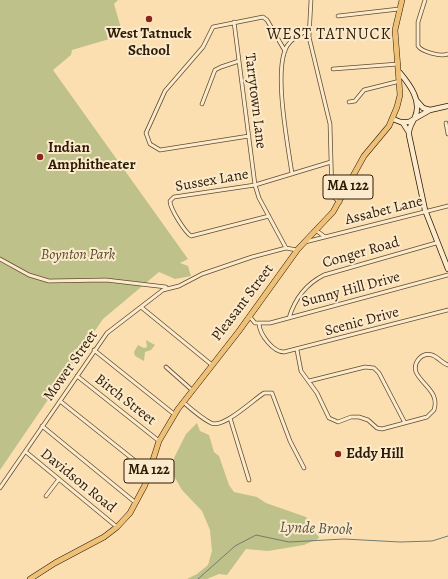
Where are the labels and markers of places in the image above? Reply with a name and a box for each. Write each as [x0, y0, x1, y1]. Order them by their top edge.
marker: West Tatnuck School [144, 14, 154, 24]
place label: West Tatnuck School [106, 25, 192, 60]
place label: Indian Amphitheater [48, 139, 136, 174]
marker: Indian Amphitheater [35, 152, 45, 162]
place label: Eddy Hill [346, 445, 404, 463]
marker: Eddy Hill [333, 449, 343, 459]

